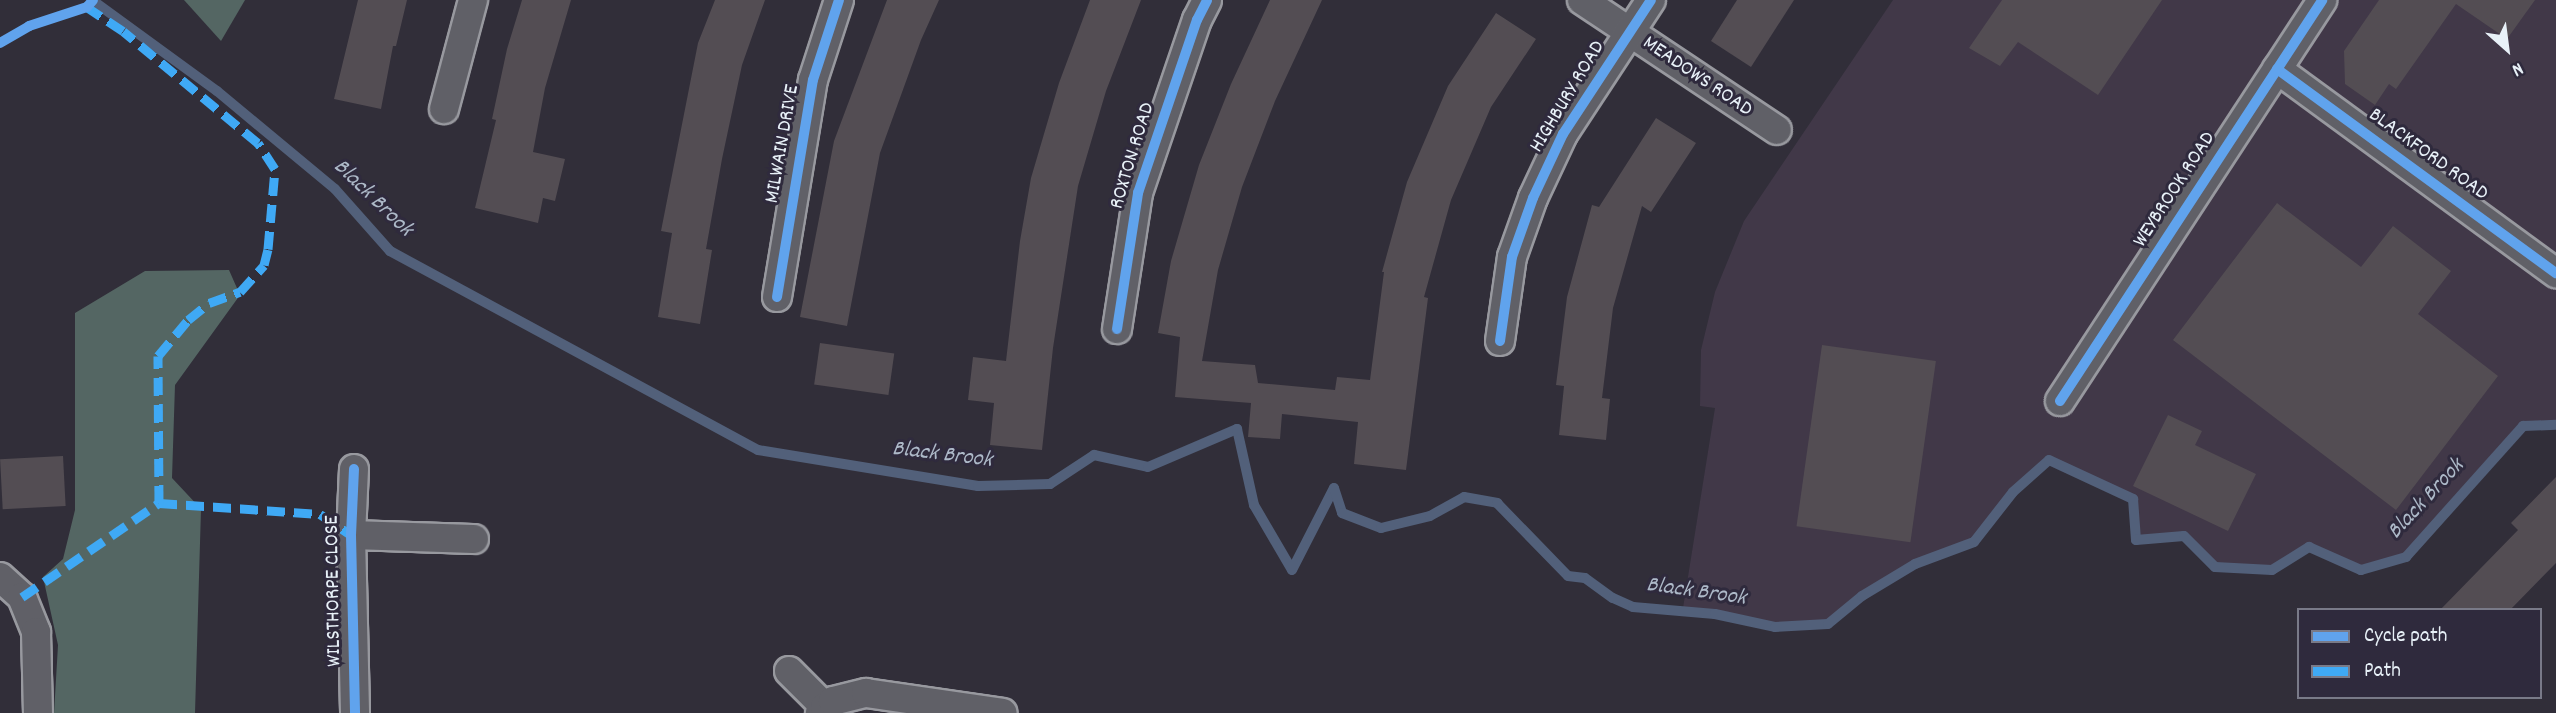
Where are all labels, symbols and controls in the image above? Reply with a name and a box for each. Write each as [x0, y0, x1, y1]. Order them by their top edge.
north arrow [2472, 14, 2542, 84]
street label: MEADOWS ROAD [1637, 31, 1757, 123]
street label: HIGHBURY ROAD [1525, 37, 1611, 157]
text: N [2507, 54, 2528, 82]
street label: MILWAIN DRIVE [760, 83, 806, 205]
street label: ROXTON ROAD [1105, 100, 1161, 212]
street label: BLACKFORD ROAD [2363, 103, 2493, 207]
street label: WEYBROOK ROAD [2128, 128, 2222, 252]
water label: Black Brook [326, 154, 418, 244]
water label: Black Brook [890, 436, 994, 476]
water label: Black Brook [2383, 454, 2471, 546]
street label: WILSTHORPE CLOSE [320, 515, 348, 667]
water label: Black Brook [1644, 572, 1748, 614]
legend [2297, 608, 2542, 699]
text: Cycle path [2364, 622, 2447, 652]
text: Path [2364, 657, 2401, 687]

